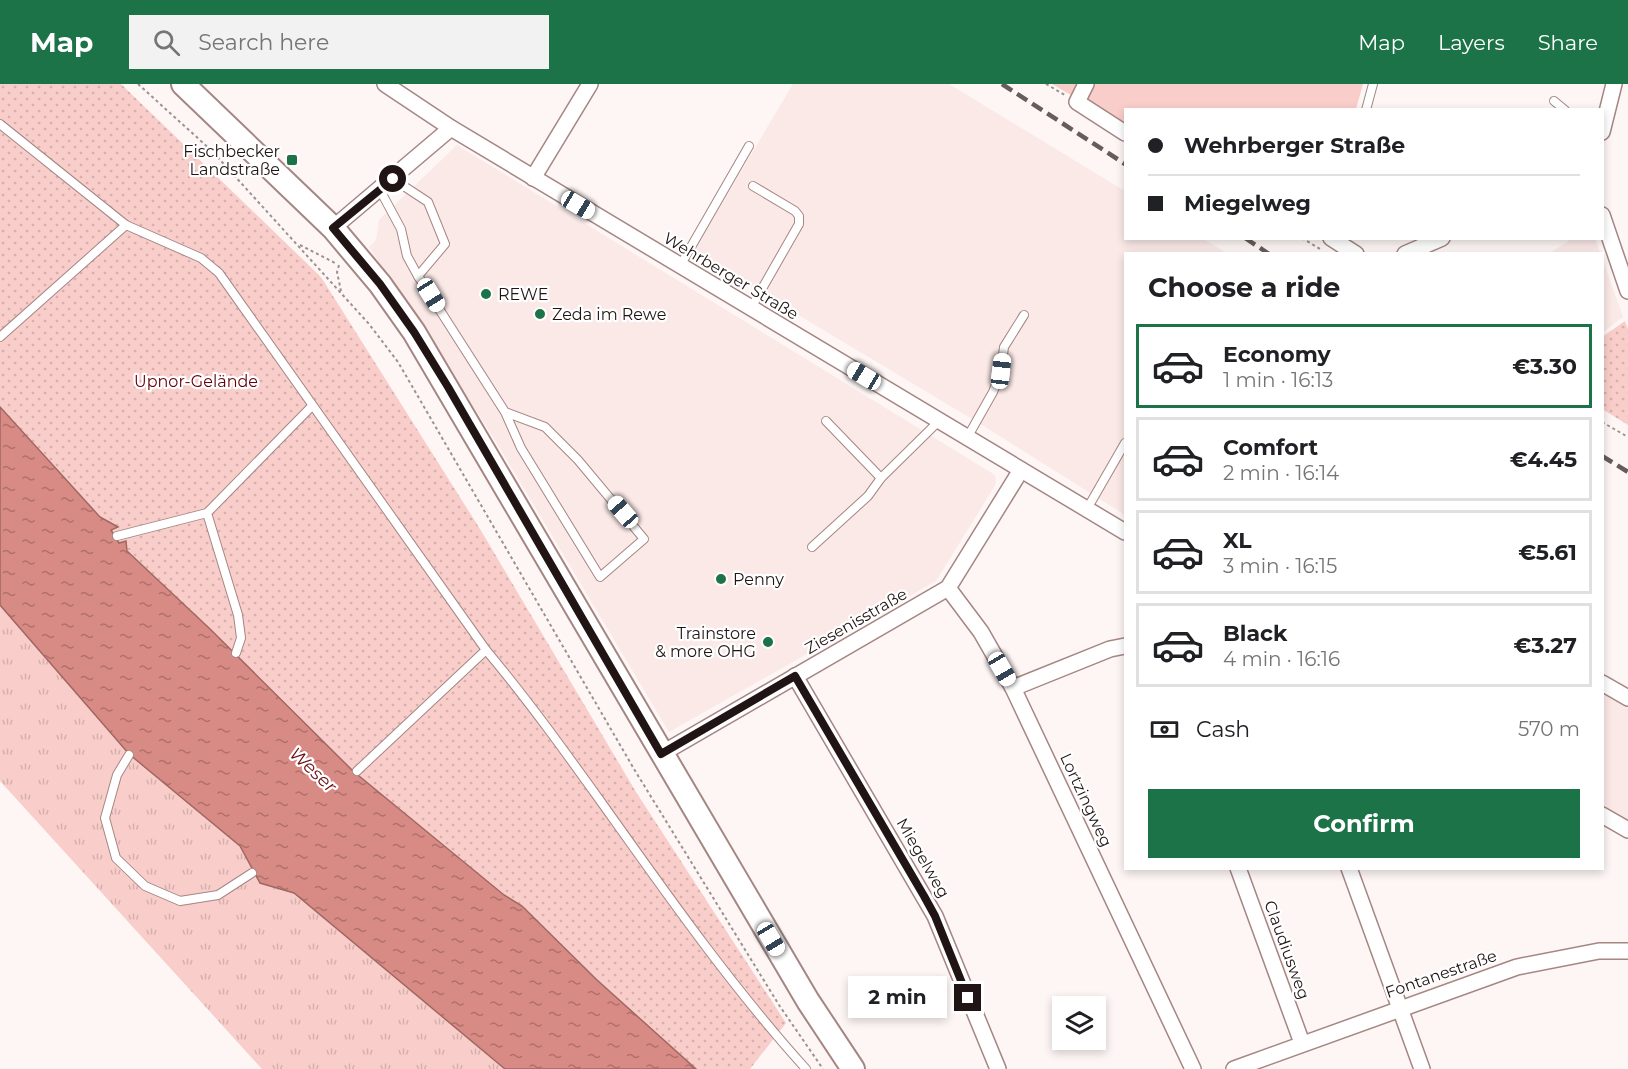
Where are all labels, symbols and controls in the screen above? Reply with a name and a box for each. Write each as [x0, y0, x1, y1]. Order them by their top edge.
search box [129, 15, 549, 69]
text: Map [30, 25, 93, 59]
icon: search [150, 26, 183, 59]
text: Search here [198, 29, 329, 56]
text: Map [1358, 30, 1405, 55]
text: Layers [1438, 30, 1505, 55]
text: Share [1538, 30, 1598, 55]
text: Wehrberger Straße [1184, 132, 1405, 159]
place label: Fischbecker Landstraße [183, 142, 280, 179]
marker: Fischbecker Landstraße [285, 153, 299, 167]
route start [379, 165, 406, 192]
car [558, 188, 598, 222]
text: Miegelweg [1184, 190, 1311, 217]
street label: Wehrberger Straße [660, 228, 802, 324]
text: Choose a ride [1148, 271, 1340, 304]
car [414, 275, 448, 315]
place label: REWE [498, 285, 548, 304]
marker: REWE [479, 287, 493, 301]
place label: Zeda im Rewe [552, 305, 666, 324]
marker: Zeda im Rewe [533, 307, 547, 321]
icon: car [1151, 339, 1205, 393]
text: Economy [1223, 341, 1331, 368]
car [990, 352, 1012, 390]
text: €3.30 [1512, 353, 1577, 380]
car [844, 359, 884, 393]
text: 1 min · 16:13 [1223, 368, 1333, 392]
park label: Upnor-Gelände [134, 372, 258, 391]
icon: car [1151, 432, 1205, 486]
text: Comfort [1223, 434, 1318, 461]
text: €4.45 [1510, 446, 1577, 473]
text: 2 min · 16:14 [1223, 461, 1339, 485]
car [604, 493, 642, 531]
icon: car [1151, 525, 1205, 579]
text: XL [1223, 527, 1252, 554]
text: €5.61 [1518, 539, 1577, 566]
text: 3 min · 16:15 [1223, 554, 1337, 578]
place label: Penny [733, 570, 784, 589]
marker: Penny [714, 572, 728, 586]
street label: Ziesenisstraße [802, 584, 910, 658]
icon: car [1151, 618, 1205, 672]
text: Black [1223, 620, 1287, 647]
place label: Trainstore & more OHG [655, 624, 756, 661]
text: €3.27 [1514, 632, 1577, 659]
marker: Trainstore & more OHG [761, 635, 775, 649]
text: 4 min · 16:16 [1223, 647, 1340, 671]
car [985, 649, 1019, 689]
icon: cash [1148, 713, 1181, 746]
text: Cash [1196, 716, 1250, 743]
text: 570 m [1518, 717, 1580, 741]
water label: Weser [285, 743, 342, 798]
street label: Lortzingweg [1056, 750, 1116, 850]
button: Confirm [1148, 789, 1580, 858]
street label: Miegelweg [893, 815, 953, 901]
street label: Claudiusweg [1260, 898, 1314, 1002]
car [754, 919, 788, 959]
street label: Fontanestraße [1383, 946, 1499, 1002]
callout: 2 min [848, 977, 947, 1019]
route end [954, 984, 981, 1011]
text: 2 min [868, 985, 927, 1009]
map controls [1052, 996, 1106, 1050]
button: layers [1052, 996, 1106, 1050]

